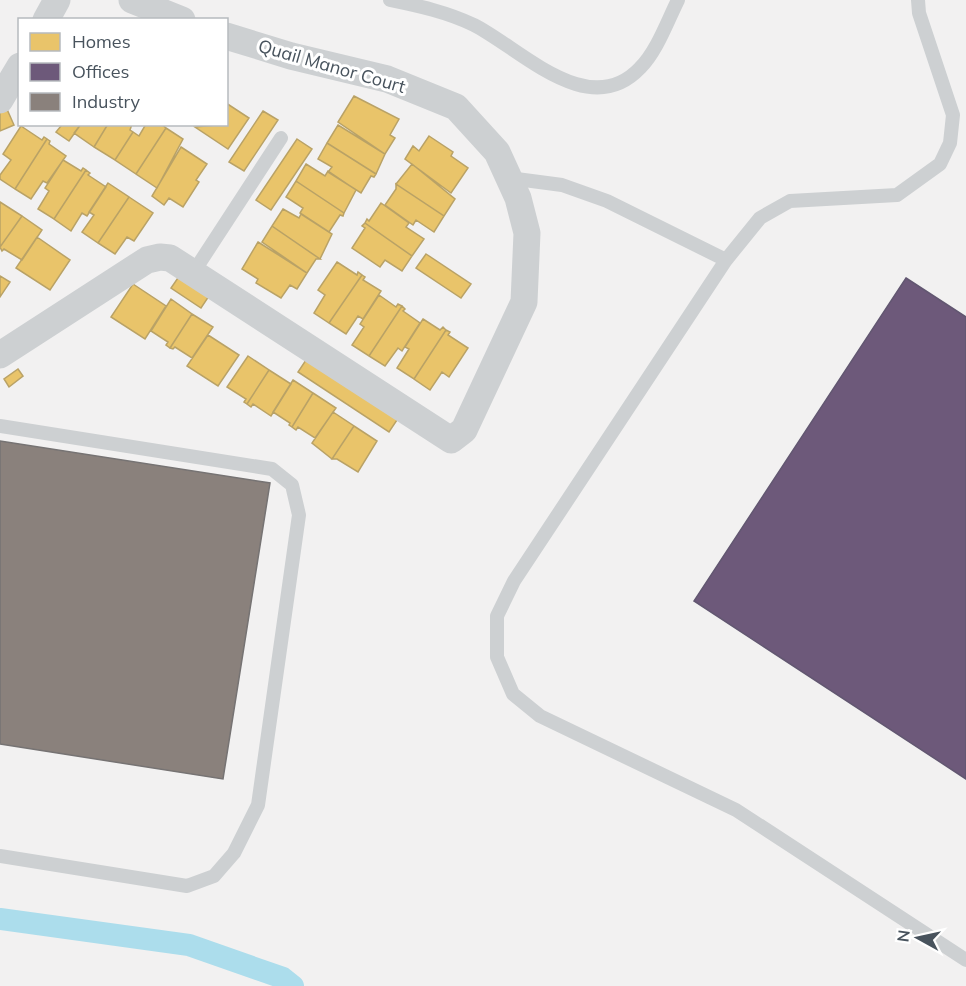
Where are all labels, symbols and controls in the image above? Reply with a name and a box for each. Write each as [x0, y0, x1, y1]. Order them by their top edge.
legend [18, 18, 228, 126]
text: Homes [72, 30, 131, 53]
street label: Quail Manor Court [256, 34, 408, 98]
text: Offices [72, 60, 130, 83]
text: Industry [72, 90, 141, 113]
north arrow [888, 908, 948, 968]
text: N [892, 929, 914, 943]

